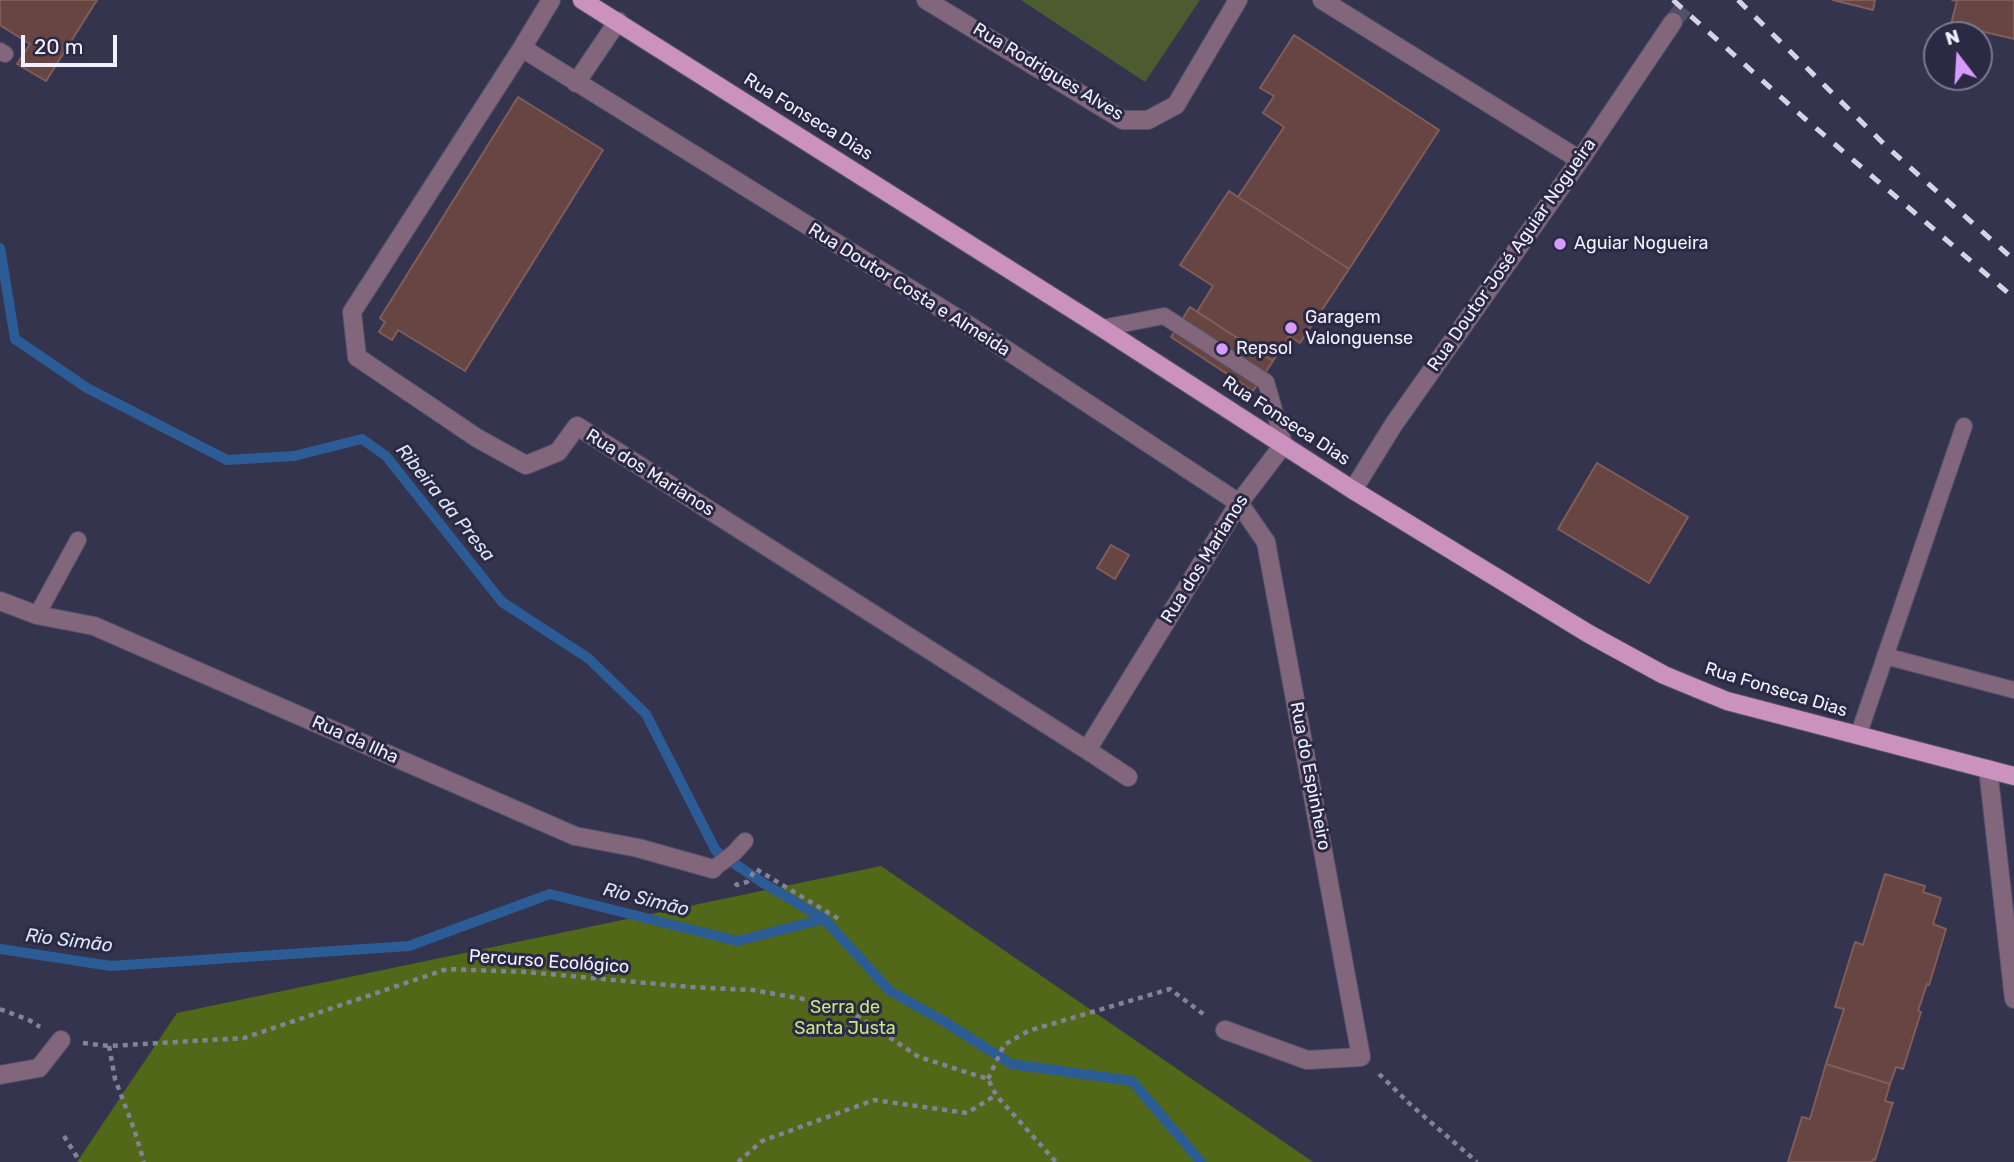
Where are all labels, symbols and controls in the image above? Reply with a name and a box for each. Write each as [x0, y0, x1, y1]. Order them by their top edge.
street label: Rua Rodrigues Alves [969, 19, 1127, 125]
scale bar [24, 21, 121, 65]
north arrow [1923, 21, 1993, 91]
text: N [1942, 24, 1962, 50]
text: 20 m [34, 34, 83, 59]
street label: Rua Fonseca Dias [740, 69, 876, 165]
street label: Rua Doutor José Aguiar Nogueira [1423, 134, 1601, 376]
street label: Rua Doutor Costa e Almeida [804, 219, 1014, 361]
place label: Aguiar Nogueira [1574, 233, 1709, 255]
marker: Aguiar Nogueira [1552, 236, 1568, 252]
place label: Garagem Valonguense [1305, 307, 1413, 350]
marker: Garagem Valonguense [1283, 320, 1299, 336]
place label: Repsol [1236, 338, 1292, 360]
marker: Repsol [1214, 341, 1230, 357]
street label: Rua Fonseca Dias [1218, 372, 1354, 470]
street label: Rua dos Marianos [582, 425, 718, 521]
water label: Ribeira da Presa [391, 440, 499, 566]
street label: Rua dos Marianos [1157, 491, 1253, 627]
street label: Rua Fonseca Dias [1702, 658, 1850, 722]
street label: Rua do Espinheiro [1285, 700, 1335, 852]
street label: Rua da Ilha [308, 711, 402, 769]
water label: Rio Simão [601, 878, 691, 922]
water label: Rio Simão [24, 924, 114, 958]
street label: Percurso Ecológico [468, 946, 630, 978]
park label: Serra de Santa Justa [794, 997, 896, 1040]

